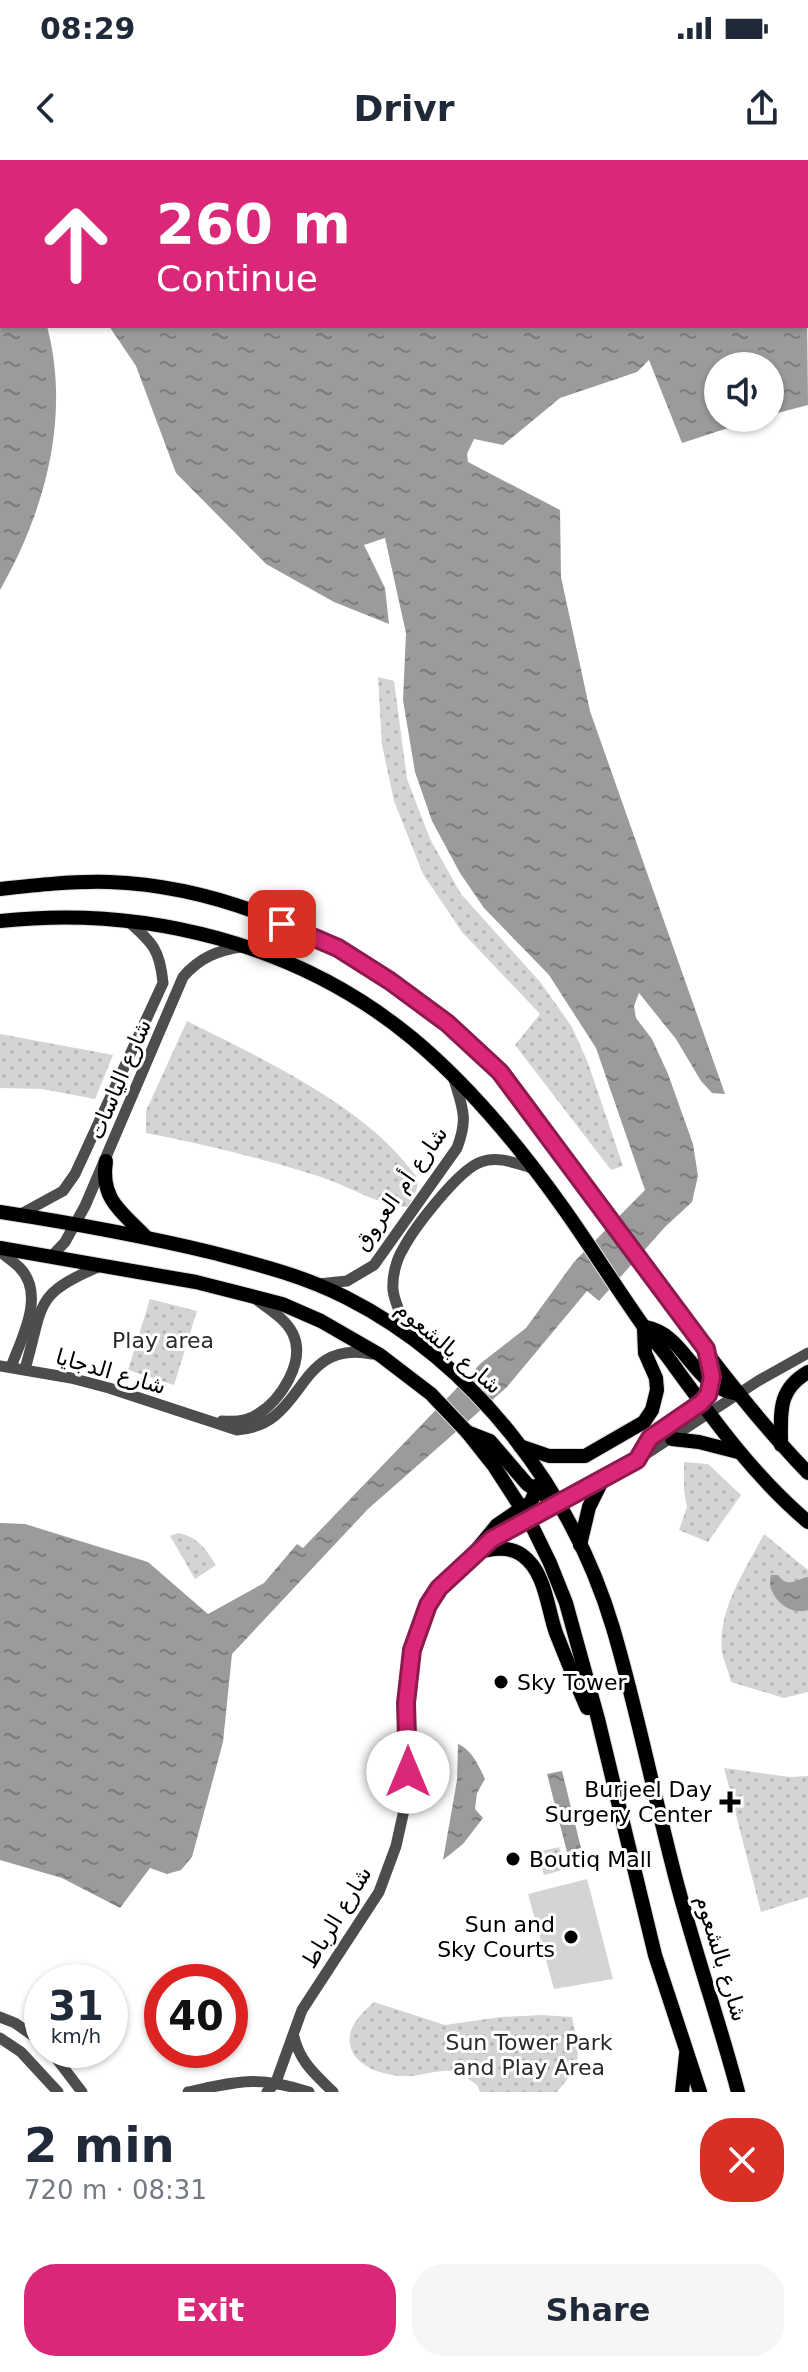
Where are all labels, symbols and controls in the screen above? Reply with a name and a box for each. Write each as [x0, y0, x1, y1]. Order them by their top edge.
text: 08:29 [40, 11, 136, 46]
icon: back [24, 86, 68, 130]
icon: share [740, 86, 784, 130]
text: Drivr [353, 88, 455, 129]
text: 260 m [156, 191, 351, 256]
icon: ahead [24, 192, 128, 296]
text: Continue [156, 258, 318, 299]
map controls [704, 352, 784, 432]
button: sound [704, 352, 784, 432]
pin [248, 890, 316, 958]
icon: arrive [260, 902, 304, 946]
street label: شارع الياسات [83, 1015, 156, 1143]
street label: شارع أم العروق [347, 1120, 452, 1255]
street label: شارع بالشعوم [391, 1296, 507, 1399]
park label: Play area [112, 1328, 214, 1353]
street label: شارع الدجايا [53, 1344, 169, 1399]
place label: Sky Tower [517, 1670, 628, 1695]
marker: Sky Tower [492, 1673, 510, 1691]
position arrow [366, 1730, 450, 1814]
place label: Burjeel Day Surgery Center [545, 1777, 713, 1827]
marker: Burjeel Day Surgery Center [719, 1791, 741, 1813]
place label: Boutiq Mall [529, 1847, 652, 1872]
marker: Boutiq Mall [504, 1850, 522, 1868]
street label: شارع الرباط [296, 1862, 377, 1973]
street label: شارع بالشعوم [690, 1892, 753, 2024]
place label: Sun and Sky Courts [437, 1912, 555, 1962]
marker: Sun and Sky Courts [562, 1928, 580, 1946]
speed limit sign: 40 [144, 1964, 248, 2068]
text: 31 [48, 1983, 104, 2029]
text: km/h [51, 2024, 101, 2048]
park label: Sun Tower Park and Play Area [445, 2030, 613, 2080]
text: 2 min [24, 2117, 175, 2173]
button: close [700, 2118, 784, 2202]
text: 720 m · 08:31 [24, 2175, 207, 2205]
button: Exit [24, 2264, 396, 2356]
button: Share [412, 2264, 784, 2356]

